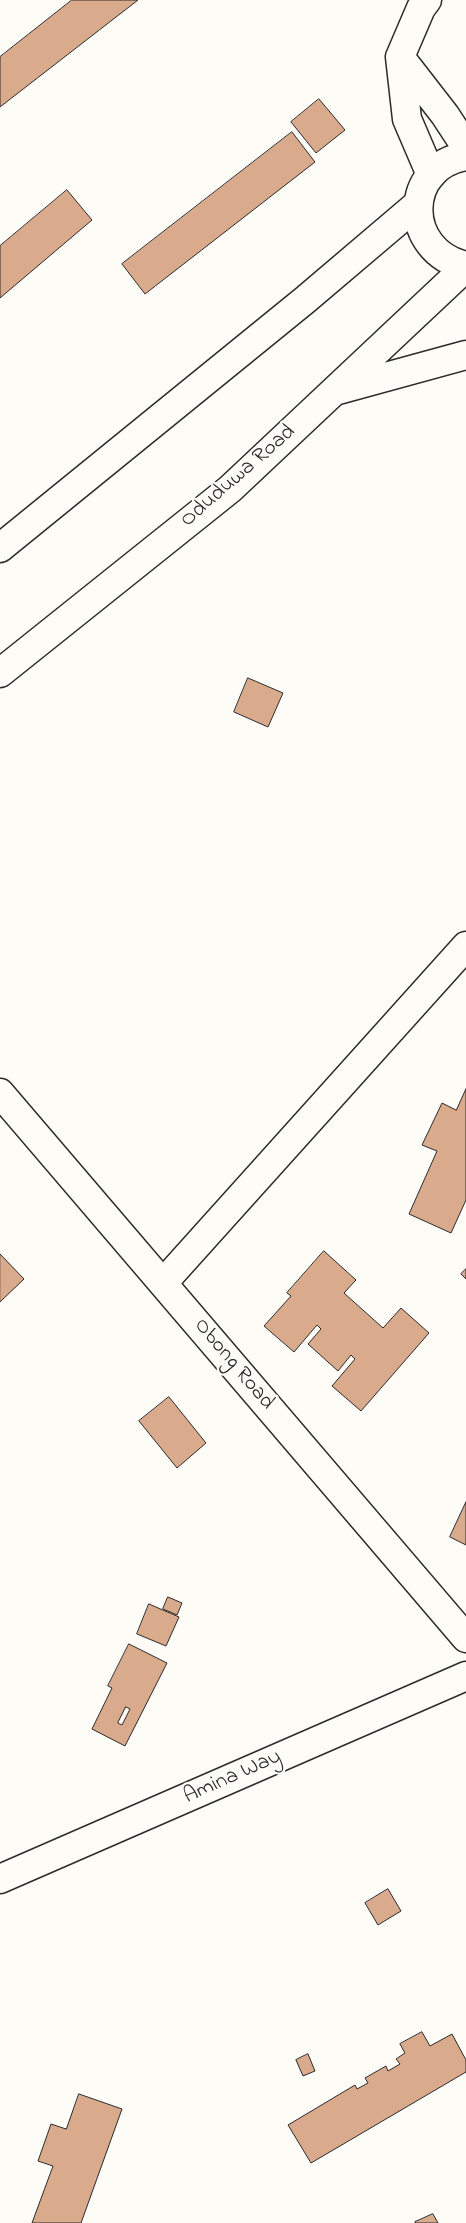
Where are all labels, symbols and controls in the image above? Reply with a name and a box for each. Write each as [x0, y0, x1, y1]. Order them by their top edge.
street label: Oduduwa Road [176, 420, 302, 534]
street label: Obong Road [187, 1314, 279, 1416]
street label: Amina Way [180, 1745, 286, 1811]

